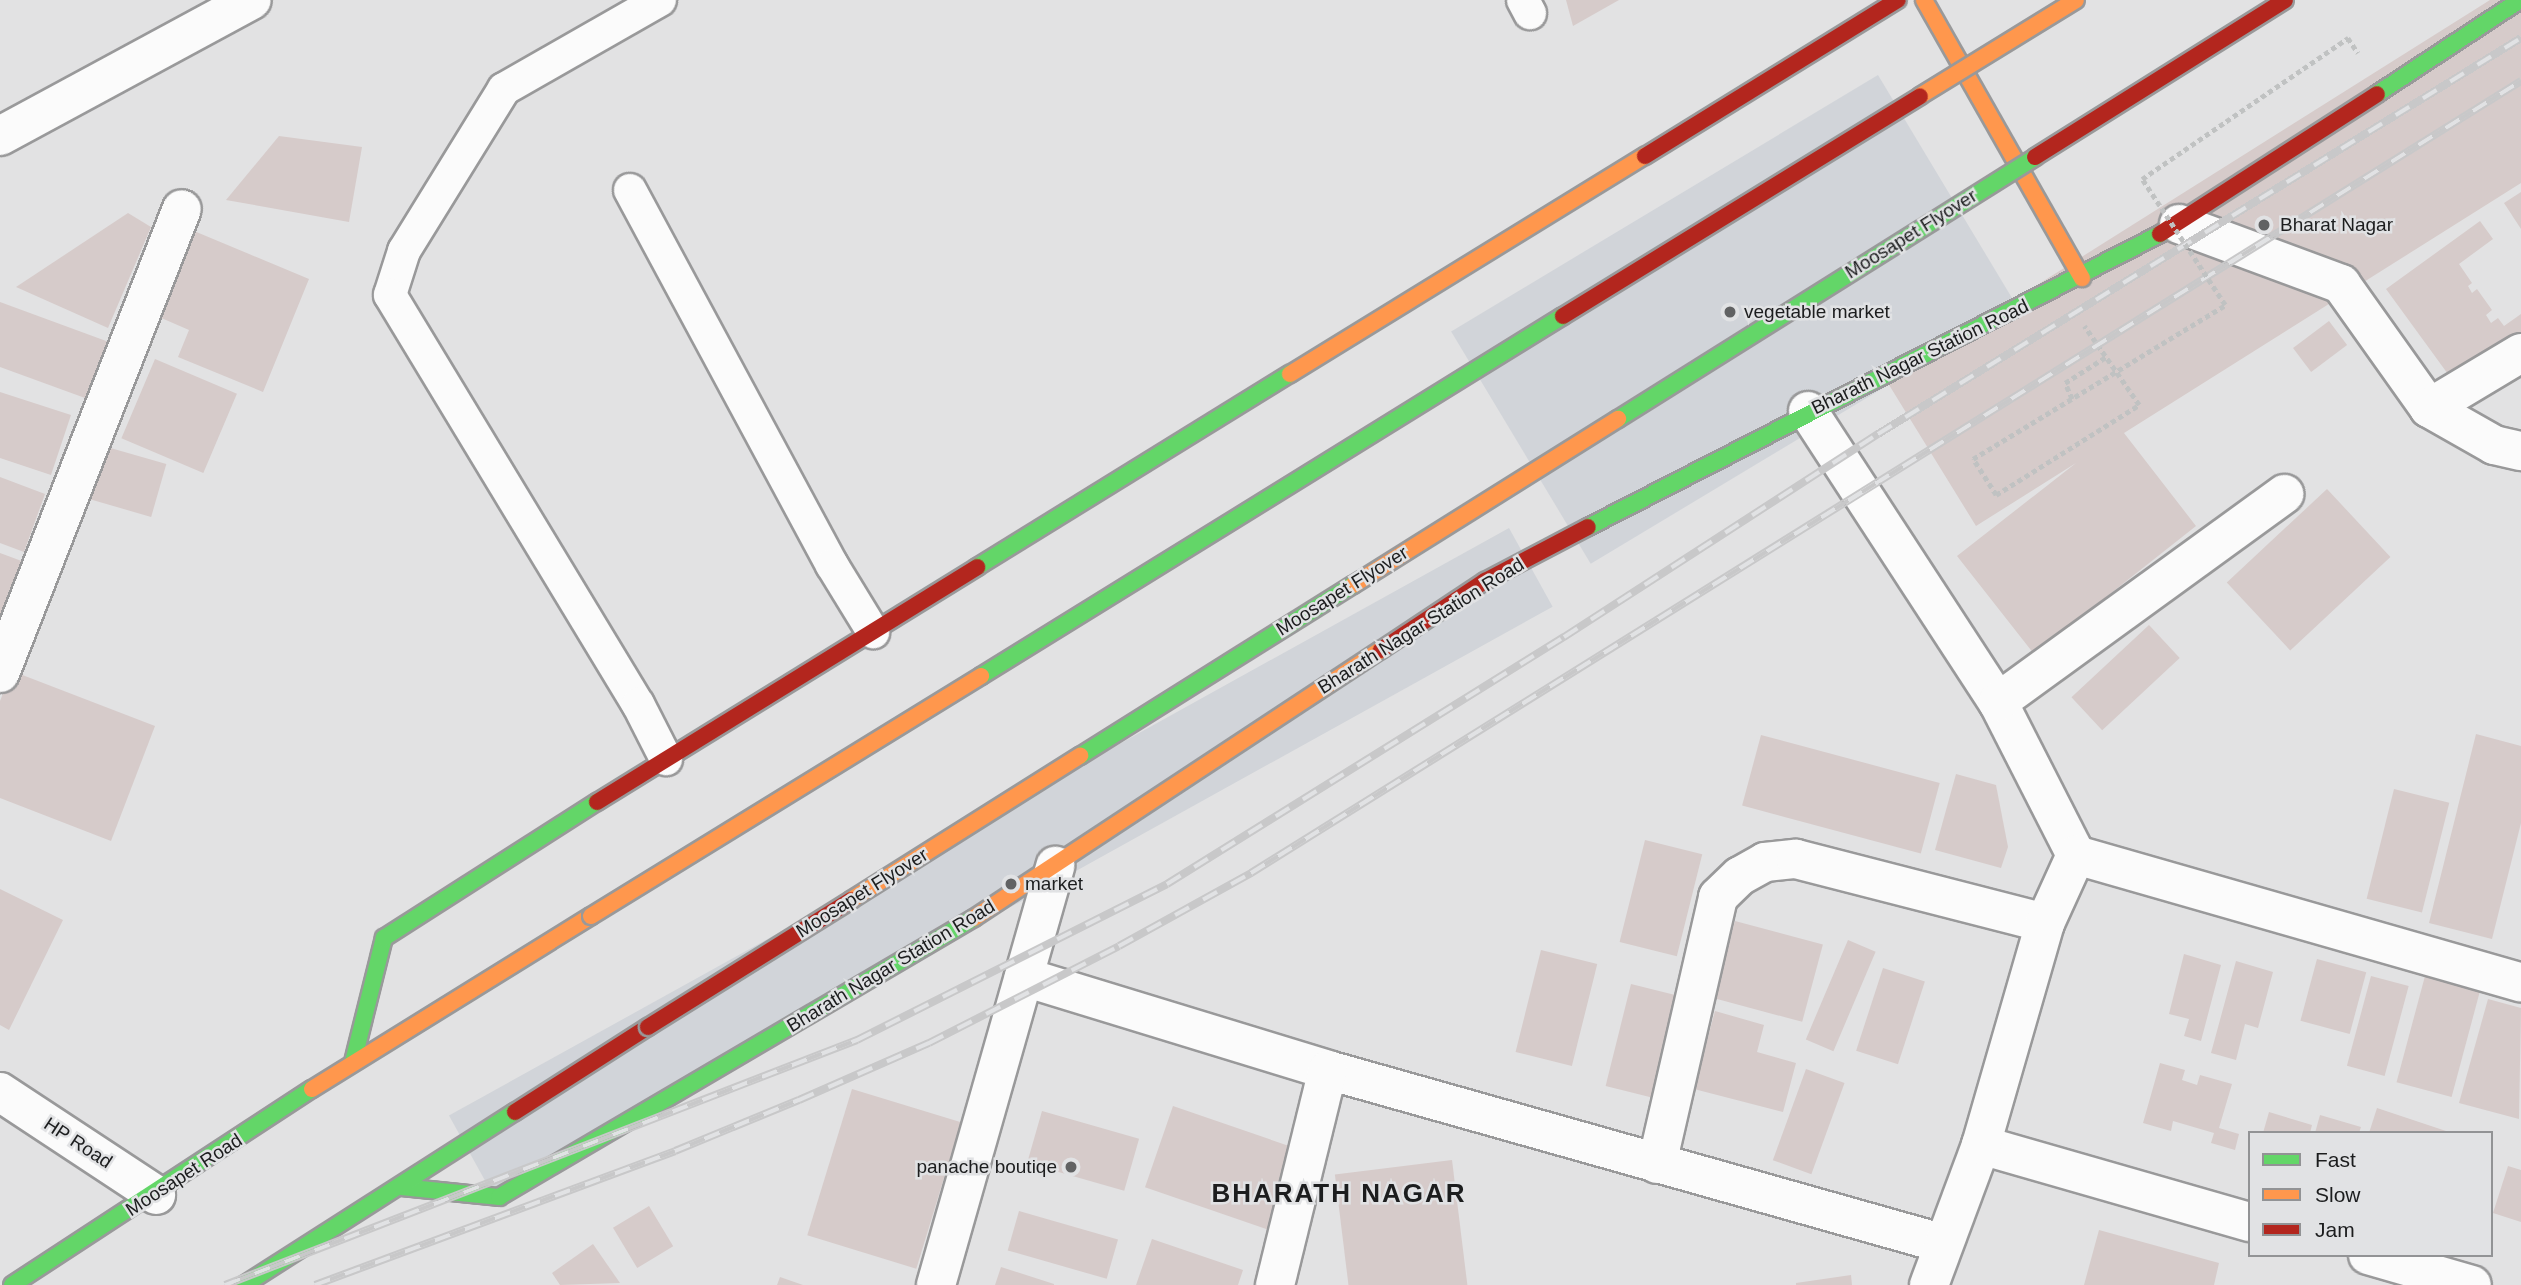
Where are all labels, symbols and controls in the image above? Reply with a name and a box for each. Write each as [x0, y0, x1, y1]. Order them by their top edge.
street label: Moosapet Flyover [1841, 184, 1981, 284]
place label: Bharat Nagar [2280, 214, 2393, 236]
marker: Bharat Nagar [2254, 215, 2274, 235]
street label: Bharath Nagar Station Road [1808, 294, 2032, 420]
place label: vegetable market [1744, 301, 1890, 323]
marker: vegetable market [1722, 304, 1738, 320]
street label: Moosapet Flyover [1272, 541, 1412, 641]
street label: Bharath Nagar Station Road [1314, 553, 1528, 699]
street label: Moosapet Flyover [792, 843, 932, 943]
place label: market [1025, 873, 1083, 895]
marker: market [1003, 876, 1019, 892]
street label: Bharath Nagar Station Road [783, 895, 999, 1037]
street label: HP Road [39, 1112, 117, 1174]
street label: Moosapet Road [122, 1129, 246, 1221]
legend [2248, 1131, 2493, 1257]
text: Fast [2315, 1148, 2356, 1171]
place label: panache boutiqe [916, 1156, 1057, 1178]
marker: panache boutiqe [1063, 1159, 1079, 1175]
district label: BHARATH NAGAR [1213, 1178, 1465, 1210]
text: Slow [2315, 1183, 2361, 1206]
text: Jam [2315, 1218, 2355, 1241]

